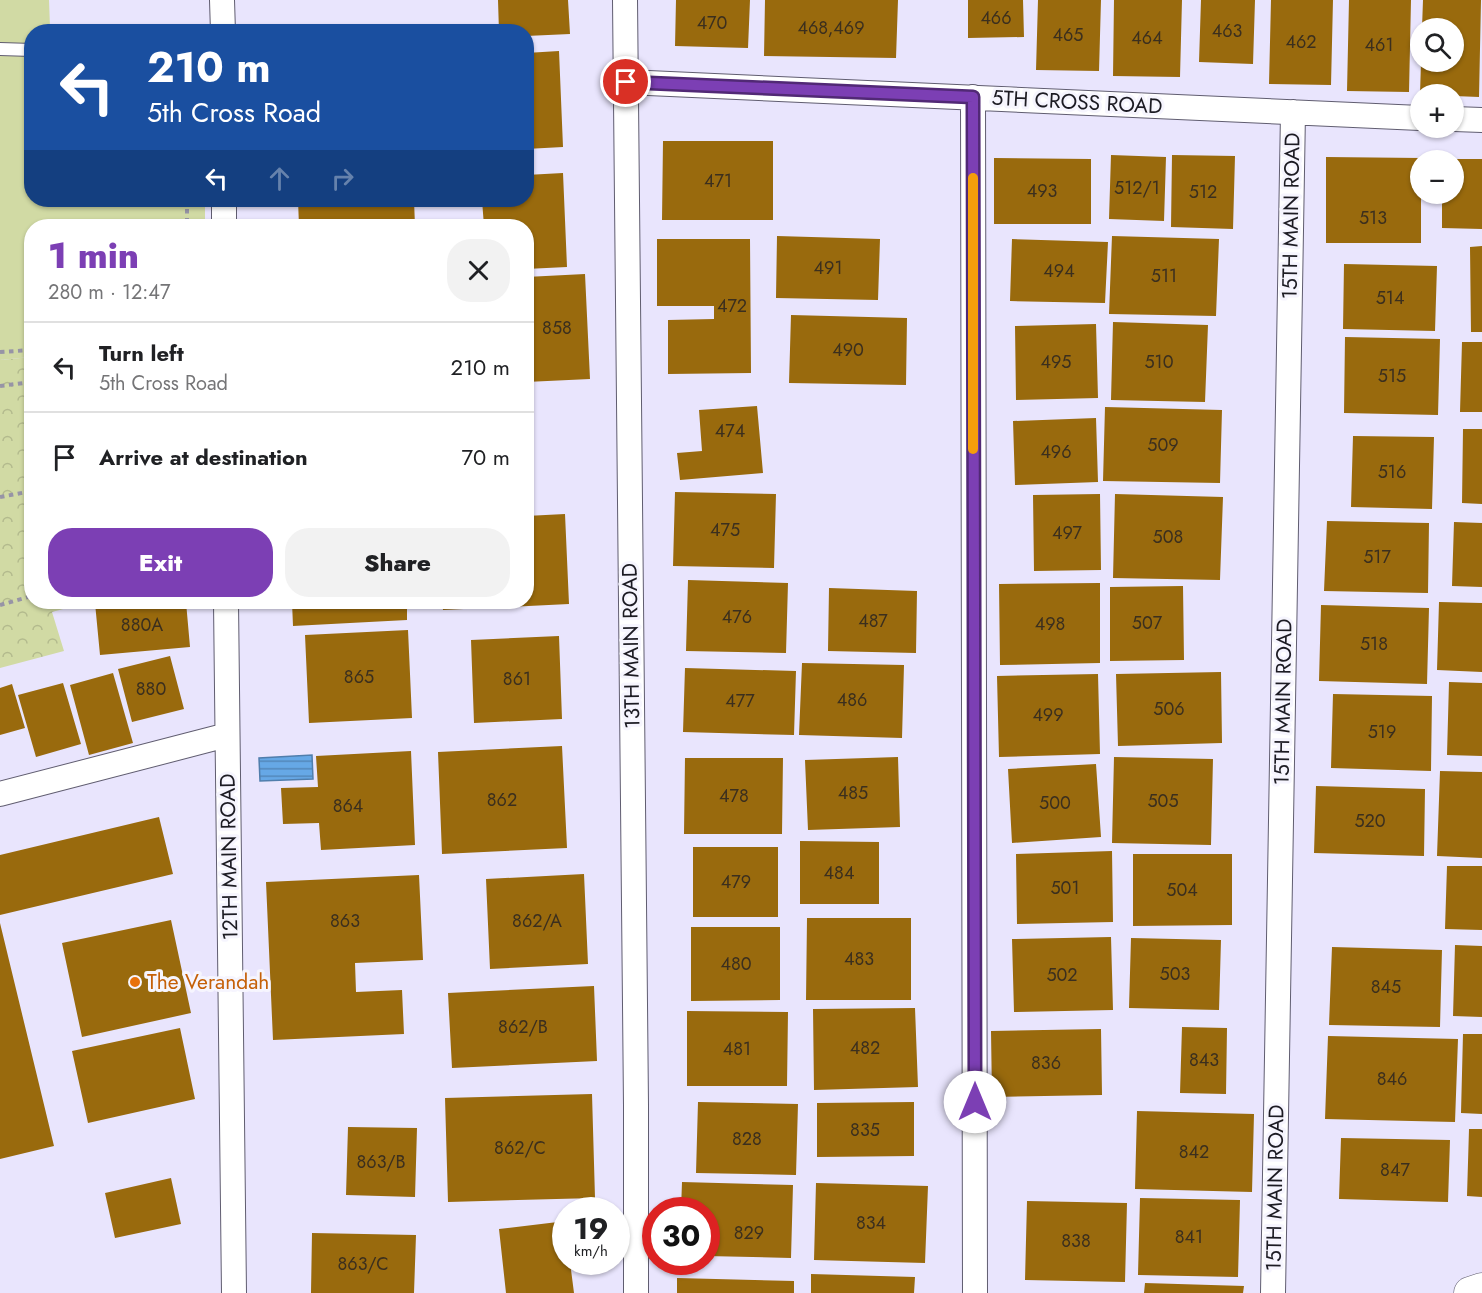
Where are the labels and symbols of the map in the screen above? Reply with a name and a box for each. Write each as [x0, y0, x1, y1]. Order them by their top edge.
house number: 466 [980, 5, 1012, 31]
house number: 470 [697, 10, 728, 36]
house number: 468,469 [797, 15, 865, 41]
house number: 463 [1212, 18, 1243, 44]
house number: 465 [1052, 22, 1084, 48]
house number: 464 [1131, 25, 1163, 51]
house number: 462 [1285, 29, 1317, 55]
house number: 461 [1365, 32, 1393, 58]
pin [600, 56, 651, 107]
street label: 5TH CROSS ROAD [991, 83, 1163, 121]
street label: 15TH MAIN ROAD [1275, 132, 1307, 300]
house number: 471 [704, 168, 732, 194]
house number: 512/1 [1114, 175, 1160, 201]
house number: 493 [1027, 178, 1058, 204]
house number: 512 [1189, 179, 1217, 205]
house number: 513 [1359, 205, 1387, 231]
house number: 491 [814, 255, 842, 281]
house number: 494 [1043, 258, 1075, 284]
house number: 511 [1151, 263, 1177, 289]
house number: 514 [1376, 285, 1404, 311]
house number: 472 [717, 293, 747, 319]
house number: 858 [542, 315, 572, 341]
house number: 490 [832, 337, 864, 363]
house number: 495 [1040, 349, 1072, 375]
house number: 510 [1144, 349, 1174, 375]
house number: 515 [1378, 363, 1406, 389]
house number: 474 [715, 418, 745, 444]
house number: 509 [1147, 432, 1179, 458]
house number: 496 [1040, 439, 1072, 465]
house number: 516 [1378, 459, 1406, 485]
house number: 475 [710, 517, 740, 543]
house number: 497 [1052, 520, 1082, 546]
house number: 508 [1153, 524, 1183, 550]
house number: 517 [1363, 544, 1391, 570]
street label: 13TH MAIN ROAD [615, 563, 647, 729]
house number: 476 [722, 604, 752, 630]
house number: 487 [858, 608, 888, 634]
house number: 507 [1132, 610, 1163, 636]
house number: 498 [1035, 611, 1065, 637]
house number: 880A [121, 612, 163, 638]
street label: 15TH MAIN ROAD [1267, 618, 1299, 786]
house number: 518 [1360, 631, 1388, 657]
house number: 865 [344, 664, 374, 690]
house number: 861 [503, 666, 531, 692]
house number: 880 [136, 676, 166, 702]
house number: 486 [837, 687, 867, 713]
house number: 477 [725, 688, 755, 714]
house number: 506 [1153, 696, 1185, 722]
house number: 499 [1032, 702, 1064, 728]
house number: 519 [1368, 719, 1396, 745]
street label: 12TH MAIN ROAD [213, 773, 245, 941]
house number: 485 [838, 780, 868, 806]
house number: 478 [719, 783, 749, 809]
house number: 862 [487, 787, 517, 813]
house number: 505 [1147, 788, 1179, 814]
house number: 500 [1039, 790, 1071, 816]
house number: 864 [333, 793, 363, 819]
house number: 520 [1354, 808, 1386, 834]
house number: 484 [824, 860, 854, 886]
house number: 479 [721, 869, 751, 895]
house number: 501 [1050, 875, 1080, 901]
house number: 504 [1166, 877, 1198, 903]
house number: 863 [330, 908, 360, 934]
house number: 862/A [512, 908, 562, 934]
house number: 483 [844, 946, 874, 972]
house number: 480 [720, 951, 752, 977]
house number: 503 [1160, 961, 1191, 987]
house number: 502 [1046, 962, 1078, 988]
place label: The Verandah [147, 967, 269, 997]
house number: 845 [1371, 974, 1401, 1000]
marker: The Verandah [128, 975, 142, 989]
house number: 862/B [498, 1014, 548, 1040]
house number: 482 [850, 1035, 880, 1061]
house number: 481 [723, 1036, 751, 1062]
house number: 843 [1189, 1047, 1219, 1073]
house number: 836 [1031, 1050, 1061, 1076]
house number: 846 [1377, 1066, 1407, 1092]
position arrow [943, 1070, 1007, 1134]
street label: 15TH MAIN ROAD [1259, 1104, 1291, 1272]
house number: 835 [850, 1117, 880, 1143]
house number: 828 [732, 1126, 762, 1152]
house number: 862/C [494, 1135, 546, 1161]
house number: 842 [1179, 1139, 1209, 1165]
house number: 863/B [356, 1149, 406, 1175]
house number: 847 [1380, 1157, 1410, 1183]
speed limit sign: 30 [642, 1197, 720, 1275]
house number: 834 [856, 1210, 886, 1236]
house number: 829 [734, 1220, 764, 1246]
house number: 841 [1175, 1224, 1203, 1250]
house number: 838 [1061, 1228, 1091, 1254]
house number: 863/C [337, 1251, 389, 1277]

